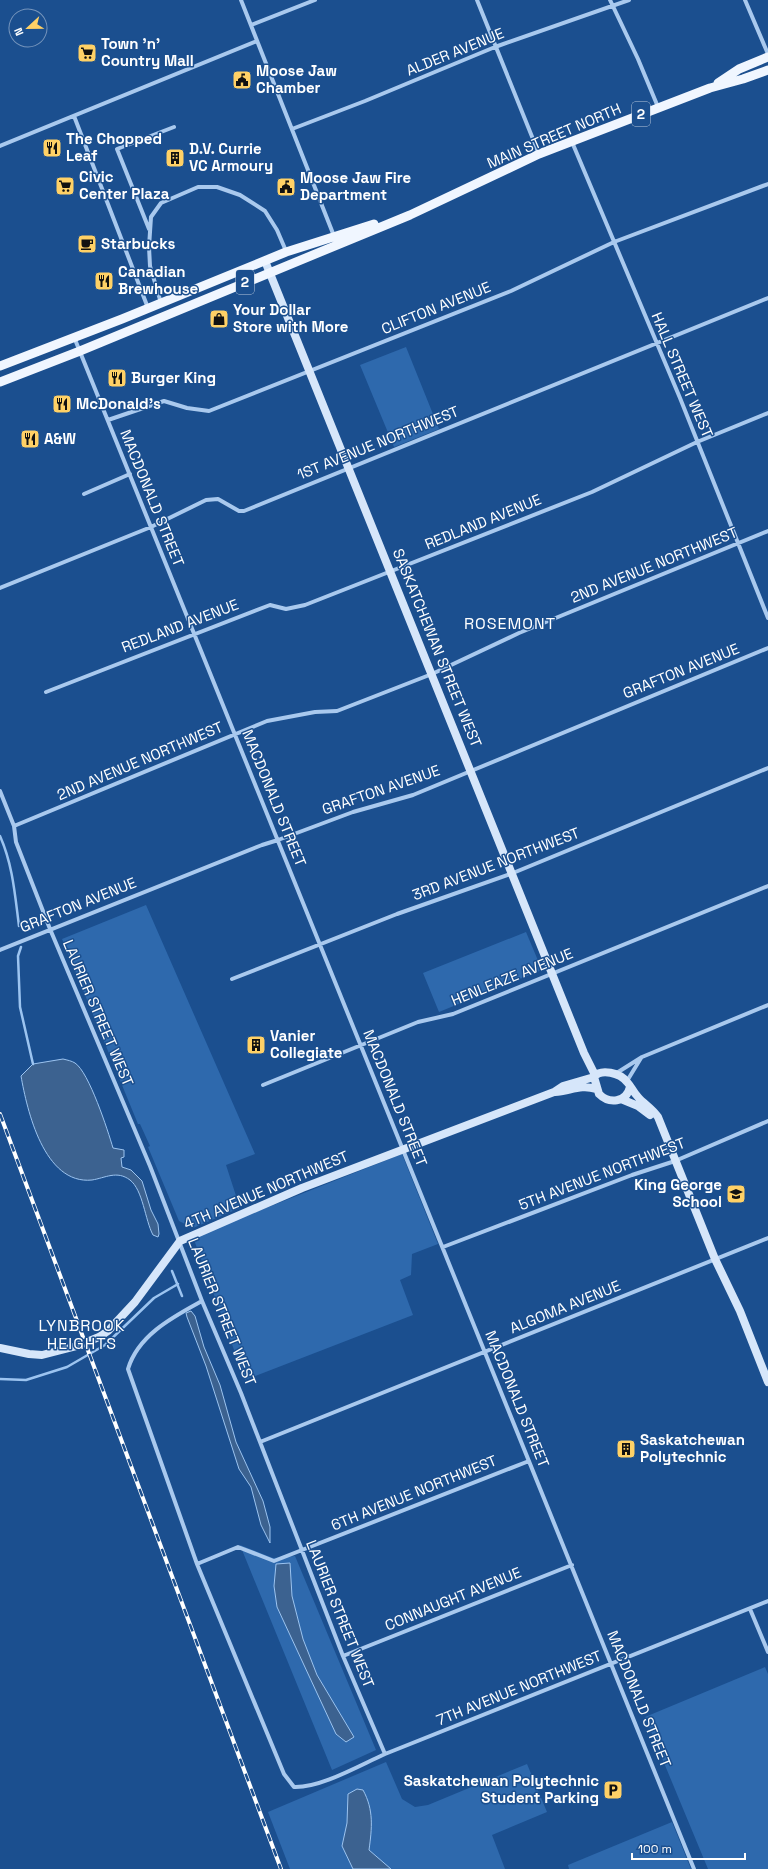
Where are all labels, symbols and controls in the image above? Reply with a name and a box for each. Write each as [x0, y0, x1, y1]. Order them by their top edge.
north arrow [8, 8, 48, 48]
street label: ALDER AVENUE [403, 23, 507, 80]
text: N [11, 26, 27, 38]
place label: Town 'n' Country Mall [101, 34, 194, 70]
supermarket icon: Town 'n' Country Mall [76, 42, 98, 64]
place label: Moose Jaw Chamber [256, 61, 337, 97]
public building icon: Moose Jaw Chamber [231, 69, 253, 91]
street label: MAIN STREET NORTH [484, 99, 624, 172]
road number: 2 [632, 102, 650, 126]
place label: The Chopped Leaf [66, 129, 162, 165]
restaurant icon: The Chopped Leaf [41, 137, 63, 159]
place label: D.V. Currie VC Armoury [189, 139, 273, 175]
building icon: D.V. Currie VC Armoury [164, 147, 186, 169]
place label: Civic Center Plaza [79, 167, 170, 203]
place label: Moose Jaw Fire Department [300, 168, 411, 204]
supermarket icon: Civic Center Plaza [54, 175, 76, 197]
public building icon: Moose Jaw Fire Department [275, 176, 297, 198]
cafe icon: Starbucks [76, 233, 98, 255]
place label: Starbucks [101, 234, 175, 253]
place label: Canadian Brewhouse [118, 262, 199, 298]
restaurant icon: Canadian Brewhouse [93, 270, 115, 292]
road number: 2 [236, 270, 254, 294]
street label: CLIFTON AVENUE [378, 277, 493, 338]
place label: Your Dollar Store with More [233, 300, 349, 336]
shop icon: Your Dollar Store with More [208, 308, 230, 330]
street label: HALL STREET WEST [647, 309, 718, 441]
restaurant icon: Burger King [106, 367, 128, 389]
place label: Burger King [131, 368, 216, 387]
restaurant icon: McDonald's [51, 393, 73, 415]
place label: McDonald's [76, 394, 161, 413]
street label: 1ST AVENUE NORTHWEST [294, 401, 462, 484]
street label: MACDONALD STREET [116, 427, 189, 569]
restaurant icon: A&W [19, 428, 41, 450]
place label: A&W [44, 429, 76, 448]
street label: REDLAND AVENUE [422, 490, 544, 554]
street label: 2ND AVENUE NORTHWEST [568, 522, 740, 607]
street label: SASKATCHEWAN STREET WEST [389, 546, 486, 750]
street label: REDLAND AVENUE [119, 594, 241, 657]
district label: ROSEMONT [464, 613, 556, 634]
street label: GRAFTON AVENUE [620, 639, 742, 703]
street label: 2ND AVENUE NORTHWEST [54, 717, 226, 804]
street label: MACDONALD STREET [238, 727, 311, 869]
street label: GRAFTON AVENUE [319, 760, 442, 819]
street label: 3RD AVENUE NORTHWEST [409, 823, 582, 904]
street label: GRAFTON AVENUE [17, 873, 139, 937]
street label: LAURIER STREET WEST [59, 937, 138, 1089]
street label: HENLEAZE AVENUE [448, 943, 576, 1010]
place label: Vanier Collegiate [270, 1026, 343, 1062]
street label: MACDONALD STREET [359, 1027, 432, 1169]
building icon: Vanier Collegiate [245, 1034, 267, 1056]
street label: 5TH AVENUE NORTHWEST [516, 1133, 688, 1214]
street label: 4TH AVENUE NORTHWEST [180, 1146, 351, 1233]
place label: King George School [634, 1175, 722, 1211]
school or university icon: King George School [725, 1183, 747, 1205]
street label: LAURIER STREET WEST [184, 1235, 261, 1389]
street label: ALGOMA AVENUE [507, 1276, 623, 1337]
district label: LYNBROOK HEIGHTS [39, 1315, 126, 1354]
street label: MACDONALD STREET [481, 1328, 554, 1470]
place label: Saskatchewan Polytechnic [640, 1430, 745, 1466]
building icon: Saskatchewan Polytechnic [615, 1438, 637, 1460]
street label: 6TH AVENUE NORTHWEST [328, 1450, 500, 1535]
street label: LAURIER STREET WEST [302, 1537, 379, 1691]
street label: CONNAUGHT AVENUE [382, 1562, 524, 1635]
street label: MACDONALD STREET [603, 1628, 676, 1770]
street label: 7TH AVENUE NORTHWEST [433, 1646, 604, 1729]
place label: Saskatchewan Polytechnic Student Parking [404, 1771, 599, 1807]
parking icon: Saskatchewan Polytechnic Student Parking [602, 1779, 624, 1801]
scale bar [632, 1835, 745, 1861]
text: 100 m [638, 1841, 672, 1857]

